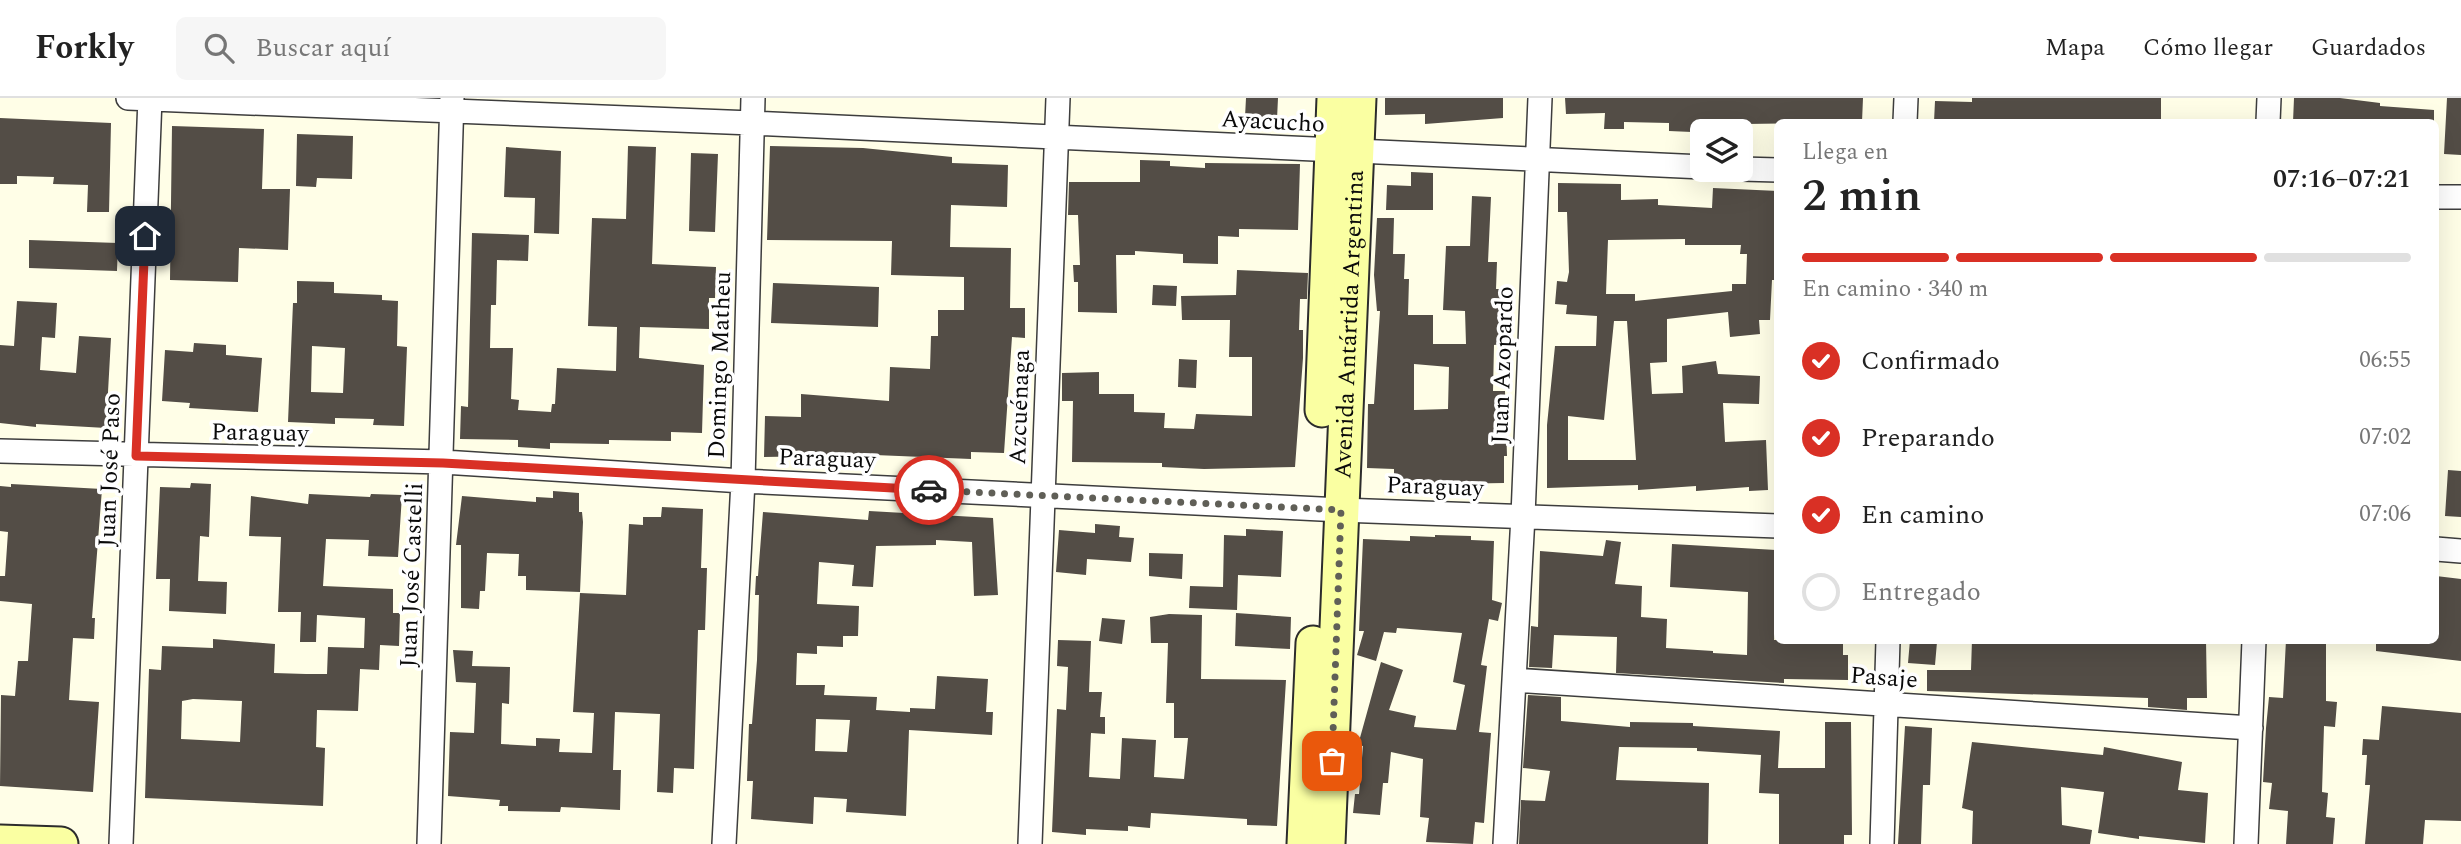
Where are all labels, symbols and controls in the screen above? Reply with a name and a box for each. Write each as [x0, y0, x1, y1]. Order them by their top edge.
search box [176, 17, 666, 80]
text: Forkly [35, 23, 134, 73]
text: Buscar aquí [256, 28, 390, 68]
icon: search [200, 29, 238, 67]
text: Mapa [2045, 30, 2105, 66]
text: Cómo llegar [2143, 30, 2273, 66]
text: Guardados [2311, 30, 2426, 66]
street label: Ayacucho [1220, 101, 1326, 143]
map controls [1690, 119, 1753, 182]
button: layers [1690, 119, 1753, 182]
text: Llega en [1802, 135, 1888, 170]
text: 07:16–07:21 [2273, 159, 2411, 199]
text: 2 min [1802, 161, 1921, 231]
street label: Avenida Antártida Argentina [1325, 169, 1374, 480]
pin [115, 206, 175, 266]
icon: home [126, 217, 164, 255]
street label: Domingo Matheu [699, 271, 741, 459]
text: En camino · 340 m [1802, 272, 1988, 307]
street label: Juan Azopardo [1482, 286, 1524, 444]
text: Confirmado [1861, 341, 2000, 381]
icon: check [1802, 342, 1840, 380]
text: 06:55 [2359, 343, 2411, 378]
street label: Azcuénaga [1000, 348, 1040, 465]
street label: Juan José Paso [89, 392, 131, 548]
street label: Paraguay [211, 414, 311, 452]
text: Preparando [1861, 418, 1995, 458]
icon: check [1802, 419, 1840, 457]
text: 07:02 [2359, 420, 2411, 455]
street label: Paraguay [778, 439, 878, 479]
courier [894, 455, 964, 525]
street label: Paraguay [1386, 467, 1486, 507]
icon: car [910, 471, 948, 509]
street label: Juan José Castelli [391, 482, 433, 668]
text: En camino [1861, 495, 1984, 535]
icon: check [1802, 496, 1840, 534]
text: 07:06 [2359, 497, 2411, 532]
text: Entregado [1861, 572, 1981, 612]
street label: Pasaje [1849, 658, 1919, 698]
pin [1302, 731, 1362, 791]
icon: bag [1313, 742, 1351, 780]

